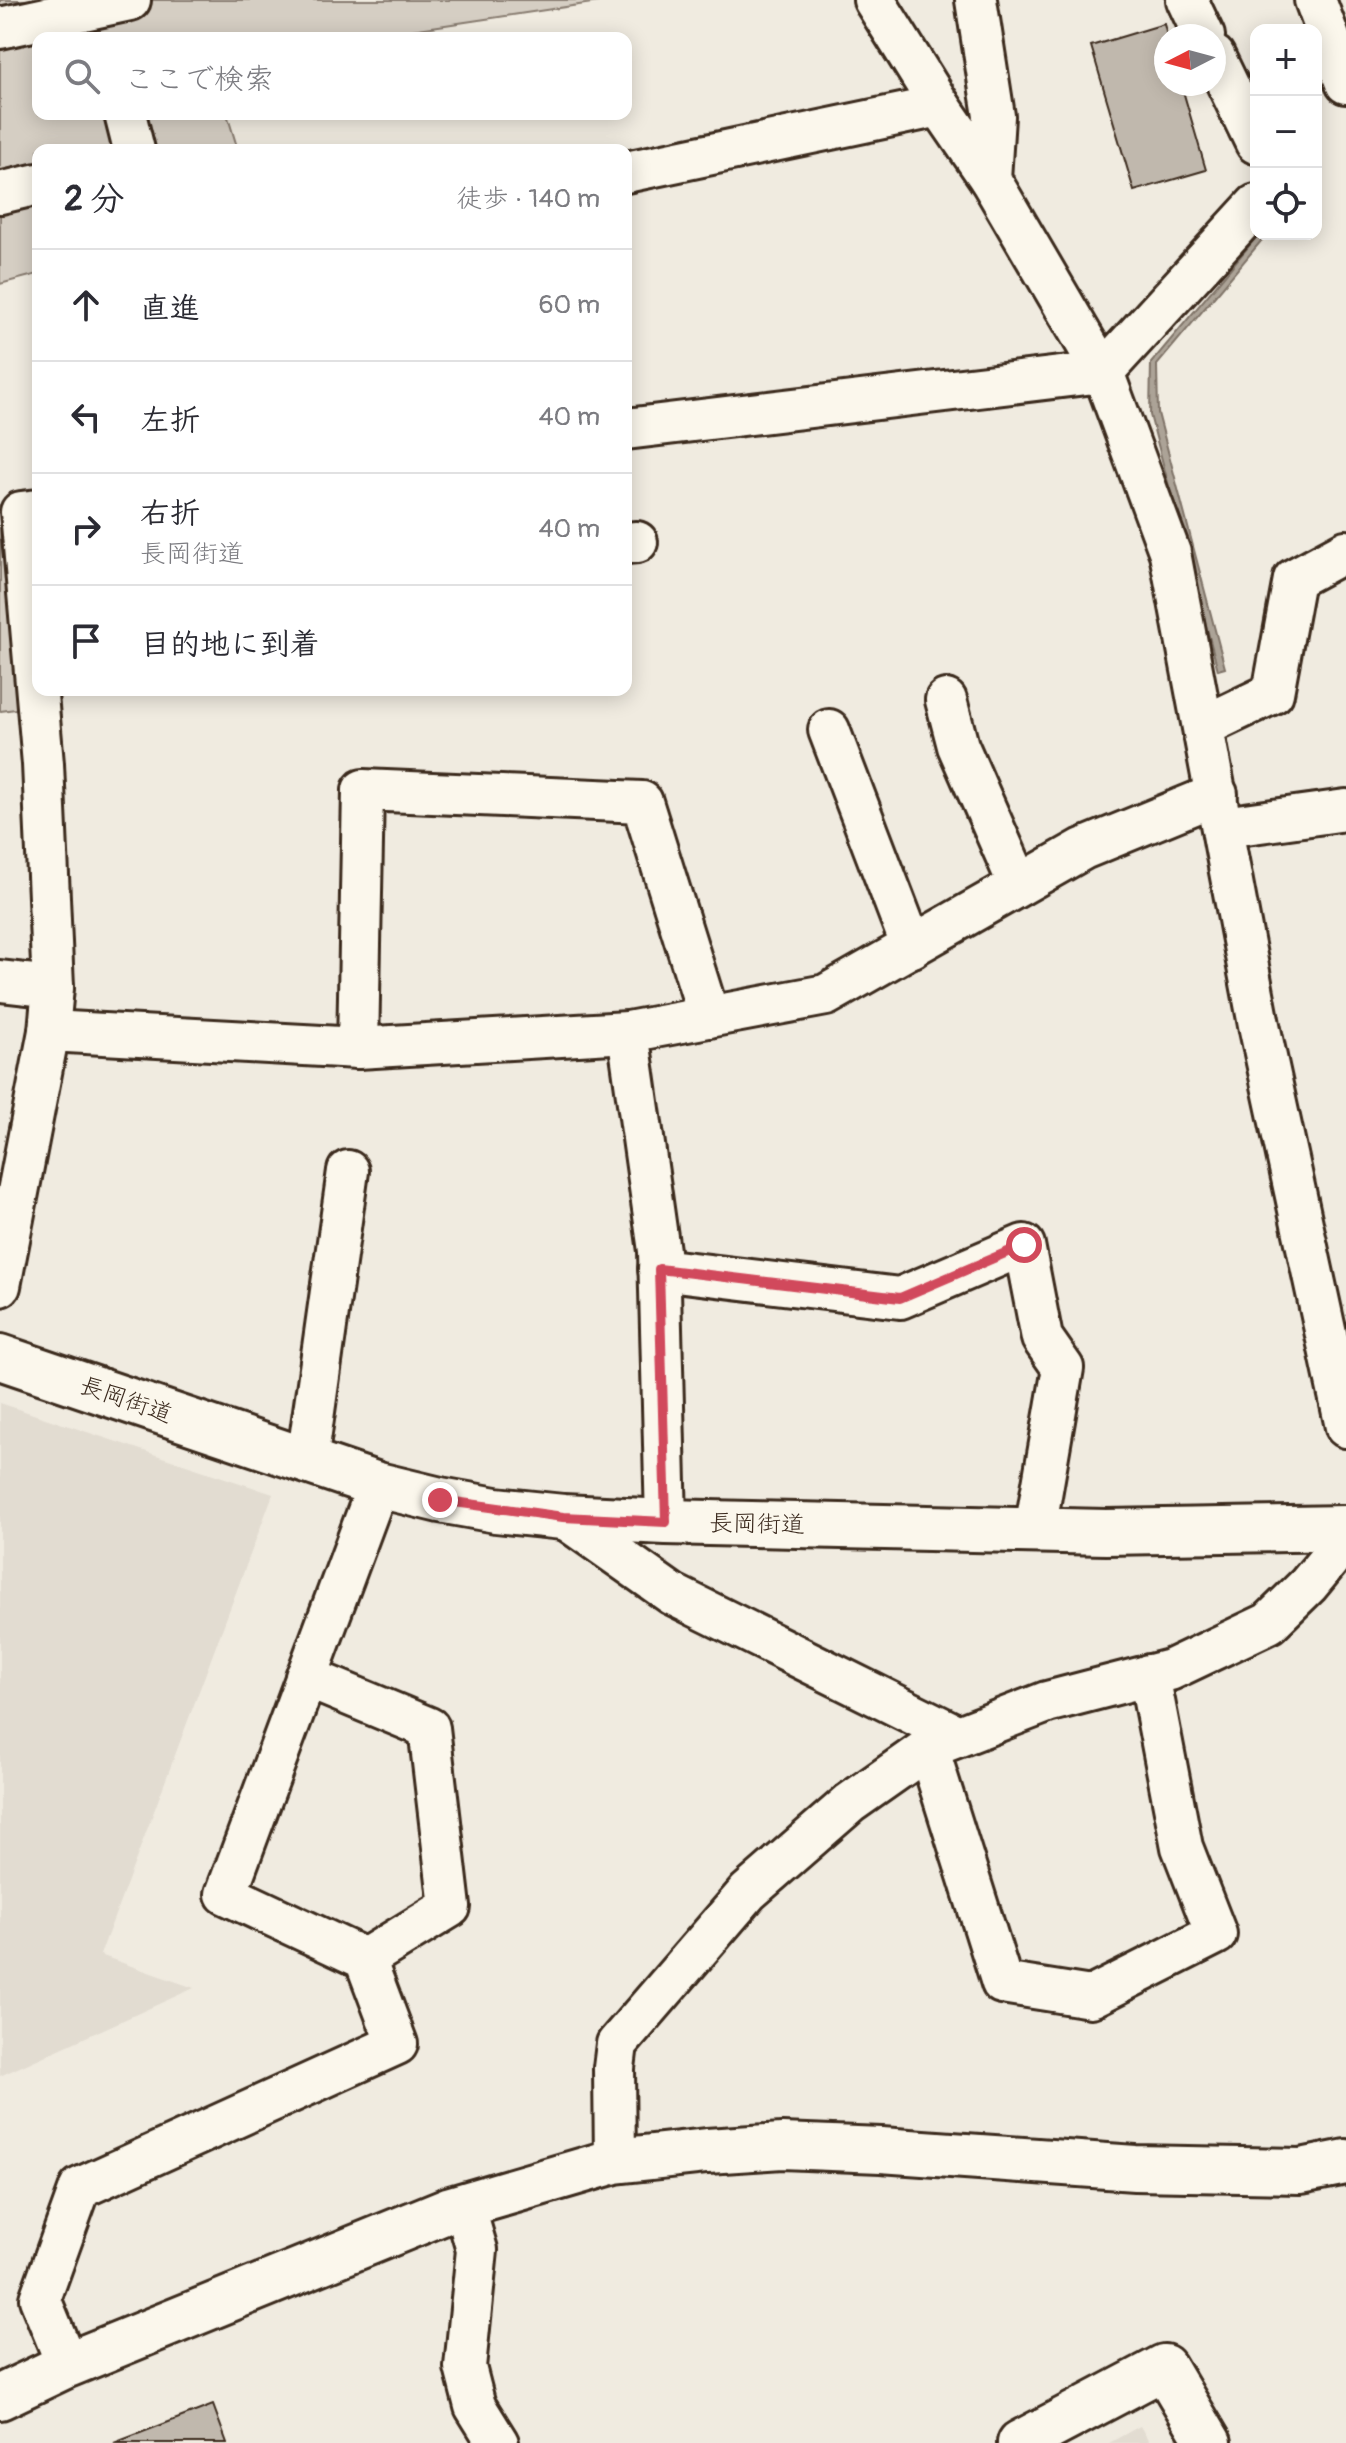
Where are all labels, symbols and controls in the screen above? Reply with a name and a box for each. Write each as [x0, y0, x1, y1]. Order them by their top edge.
north arrow [1154, 24, 1226, 96]
map controls [1250, 24, 1322, 240]
button: + [1250, 24, 1322, 96]
search box [32, 32, 632, 120]
icon: search [60, 54, 104, 98]
text: ここで検索 [124, 61, 274, 98]
button: − [1250, 96, 1322, 168]
button: locate [1250, 168, 1322, 240]
text: 2 分 [64, 178, 124, 221]
text: 徒歩 · 140 m [457, 183, 600, 215]
icon: ahead [64, 283, 108, 327]
text: 60 m [538, 289, 600, 321]
text: 直進 [140, 290, 200, 327]
icon: left [64, 395, 108, 439]
text: 40 m [538, 401, 600, 433]
text: 左折 [140, 402, 200, 439]
text: 右折 [140, 495, 200, 532]
icon: right [64, 507, 108, 551]
text: 40 m [538, 513, 600, 545]
text: 長岡街道 [140, 538, 244, 570]
icon: arrive [64, 619, 108, 663]
text: 目的地に到着 [140, 626, 320, 663]
route start [1006, 1227, 1042, 1263]
street label: 長岡街道 [76, 1371, 176, 1429]
route end [422, 1482, 458, 1518]
street label: 長岡街道 [709, 1509, 805, 1539]

